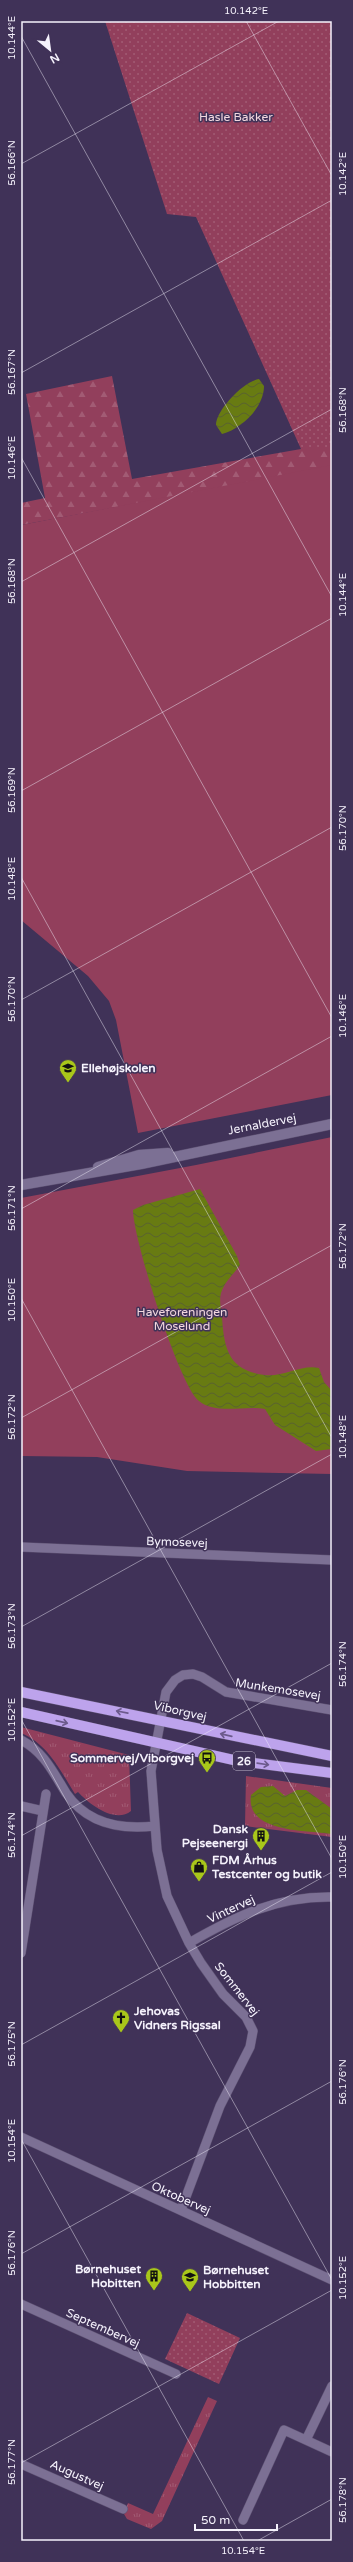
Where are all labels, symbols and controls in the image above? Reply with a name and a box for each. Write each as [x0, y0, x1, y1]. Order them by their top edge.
text: 10.142°E [224, 5, 268, 17]
text: 10.144°E [6, 16, 18, 60]
north arrow [30, 30, 70, 70]
text: N [48, 50, 62, 66]
park label: Hasle Bakker [199, 110, 273, 124]
text: 56.166°N [6, 140, 18, 186]
text: 10.142°E [337, 152, 349, 196]
text: 56.167°N [6, 349, 18, 395]
text: 56.168°N [337, 387, 349, 433]
text: 10.146°E [6, 436, 18, 480]
text: 56.168°N [6, 558, 18, 604]
text: 10.144°E [337, 573, 349, 617]
text: 56.169°N [6, 767, 18, 813]
text: 56.170°N [337, 805, 349, 851]
text: 10.148°E [6, 857, 18, 901]
text: 56.170°N [6, 976, 18, 1022]
text: 10.146°E [337, 994, 349, 1038]
school or university icon: Ellehøjskolen [58, 1058, 78, 1083]
place label: Ellehøjskolen [81, 1061, 156, 1076]
street label: Jernaldervej [227, 1111, 297, 1137]
text: 56.171°N [6, 1185, 18, 1231]
text: 56.172°N [337, 1223, 349, 1269]
text: 10.150°E [6, 1278, 18, 1322]
park label: Haveforeningen Moselund [137, 1305, 227, 1333]
text: 56.172°N [6, 1394, 18, 1440]
text: 10.148°E [337, 1415, 349, 1459]
street label: Bymosevej [146, 1534, 208, 1550]
text: 56.173°N [6, 1603, 18, 1649]
text: 56.174°N [337, 1641, 349, 1687]
street label: Munkemosevej [234, 1675, 322, 1703]
text: 10.152°E [6, 1698, 18, 1742]
street label: Viborgvej [152, 1698, 208, 1724]
one-way arrow [116, 1707, 129, 1715]
one-way arrow [55, 1718, 68, 1726]
one-way arrow [220, 1731, 233, 1738]
bus stop icon: Sommervej/Viborgvej [197, 1748, 217, 1773]
place label: Sommervej/Viborgvej [70, 1751, 194, 1766]
road number: 26 [233, 1752, 255, 1770]
one-way arrow [257, 1760, 270, 1768]
text: 56.174°N [6, 1812, 18, 1858]
place label: Dansk Pejseenergi [182, 1822, 248, 1851]
building icon: Dansk Pejseenergi [251, 1826, 271, 1851]
text: 10.150°E [337, 1835, 349, 1879]
place label: FDM Århus Testcenter og butik [211, 1853, 322, 1882]
shop icon: FDM Århus Testcenter og butik [189, 1857, 209, 1882]
street label: Vintervej [205, 1892, 257, 1926]
street label: Sommervej [212, 1959, 262, 2019]
place label: Jehovas Vidners Rigssal [133, 2004, 221, 2033]
church icon: Jehovas Vidners Rigssal [111, 2008, 131, 2033]
text: 56.175°N [6, 2021, 18, 2067]
text: 56.176°N [337, 2059, 349, 2105]
text: 10.154°E [6, 2119, 18, 2163]
street label: Oktobervej [149, 2179, 213, 2217]
text: 56.176°N [6, 2230, 18, 2276]
text: 10.152°E [337, 2256, 349, 2300]
place label: Børnehuset Hobitten [75, 2262, 141, 2290]
place label: Børnehuset Hobbitten [203, 2263, 269, 2291]
building icon: Børnehuset Hobitten [144, 2266, 164, 2291]
school or university icon: Børnehuset Hobbitten [180, 2267, 200, 2292]
street label: Septembervej [64, 2306, 142, 2350]
text: 56.177°N [6, 2439, 18, 2485]
street label: Augustvej [48, 2457, 106, 2493]
text: 56.178°N [337, 2477, 349, 2523]
scale bar [195, 2506, 277, 2532]
text: 50 m [201, 2513, 230, 2527]
text: 10.154°E [221, 2545, 265, 2557]

